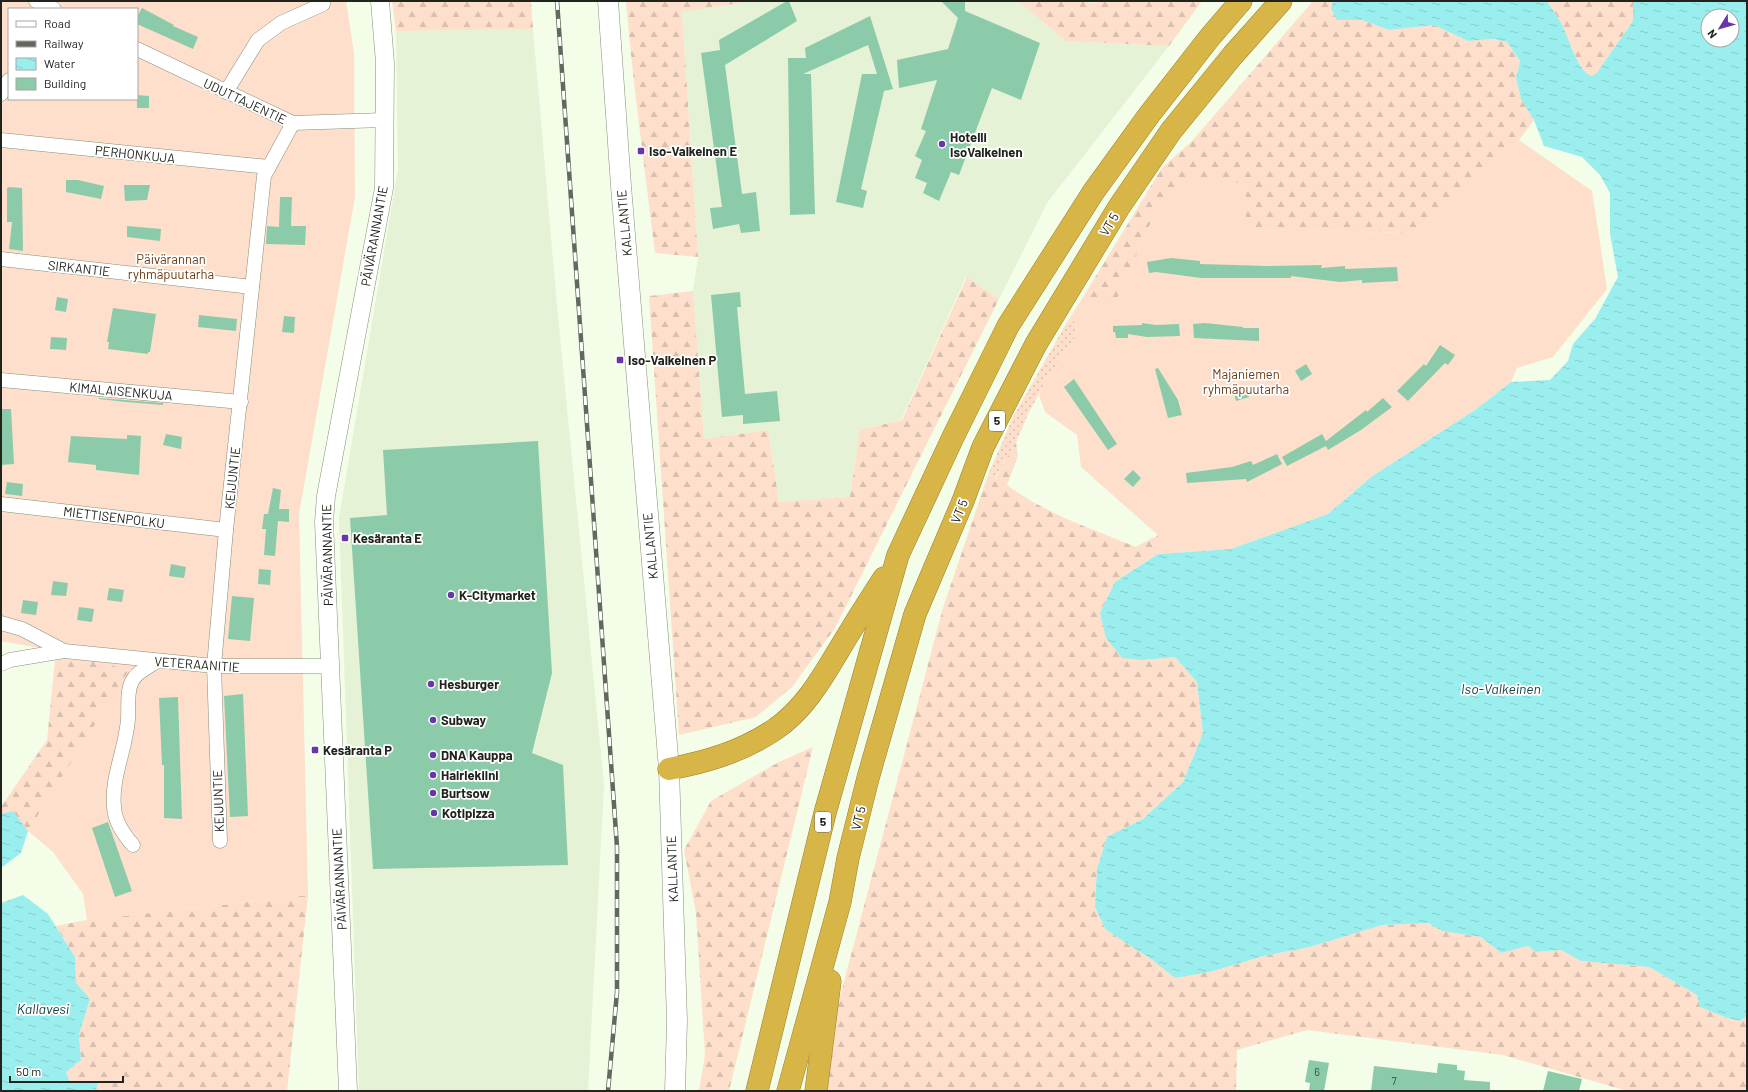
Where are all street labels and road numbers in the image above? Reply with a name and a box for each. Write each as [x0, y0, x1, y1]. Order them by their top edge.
street label: UDUTTAJENTIE [201, 75, 289, 127]
street label: PERHONKUJA [94, 142, 176, 166]
street label: PÄIVÄRANNANTIE [357, 184, 391, 288]
street label: KALLANTIE [613, 189, 635, 257]
street label: VT 5 [1096, 209, 1122, 239]
street label: SIRKANTIE [47, 257, 111, 279]
street label: KIMALAISENKUJA [69, 379, 173, 403]
road number: 5 [989, 411, 1005, 431]
street label: KEIJUNTIE [221, 446, 243, 510]
street label: VT 5 [947, 496, 971, 525]
street label: MIETTISENPOLKU [62, 503, 166, 531]
street label: PÄIVÄRANNANTIE [318, 504, 336, 606]
street label: KALLANTIE [639, 512, 661, 580]
street label: VETERAANITIE [154, 653, 240, 675]
street label: KEIJUNTIE [209, 769, 227, 833]
street label: VT 5 [847, 804, 869, 832]
road number: 5 [815, 812, 831, 832]
street label: PÄIVÄRANNANTIE [328, 828, 350, 930]
street label: KALLANTIE [663, 835, 681, 903]

